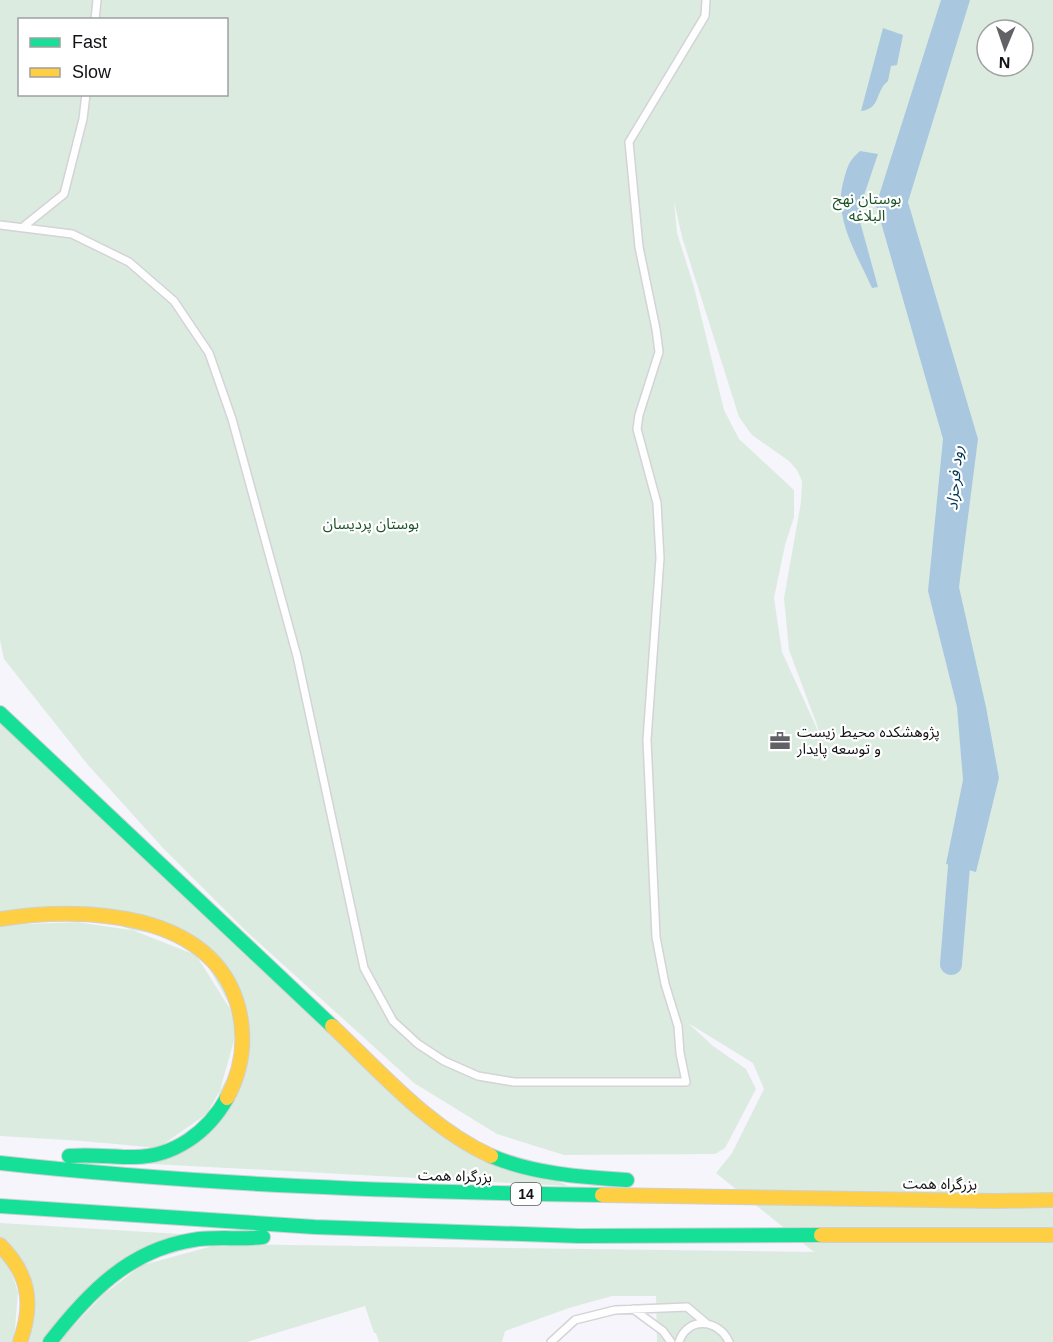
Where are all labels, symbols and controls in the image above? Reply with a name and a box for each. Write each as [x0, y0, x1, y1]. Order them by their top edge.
legend [18, 18, 228, 96]
north arrow [975, 18, 1035, 78]
text: Fast [72, 32, 107, 52]
text: N [998, 54, 1011, 71]
text: Slow [72, 62, 112, 82]
park label: بوستان نهج البلاغه [833, 190, 901, 224]
water label: رود فرحزاد [943, 445, 967, 511]
park label: بوستان پردیسان [323, 515, 419, 534]
place label: پژوهشکده محیط زیست و توسعه پایدار [796, 723, 940, 759]
office icon: پژوهشکده محیط زیست و توسعه پایدار [768, 729, 792, 753]
street label: بزرگراه همت [418, 1166, 492, 1186]
street label: بزرگراه همت [903, 1174, 977, 1194]
road number: 14 [511, 1183, 541, 1205]

